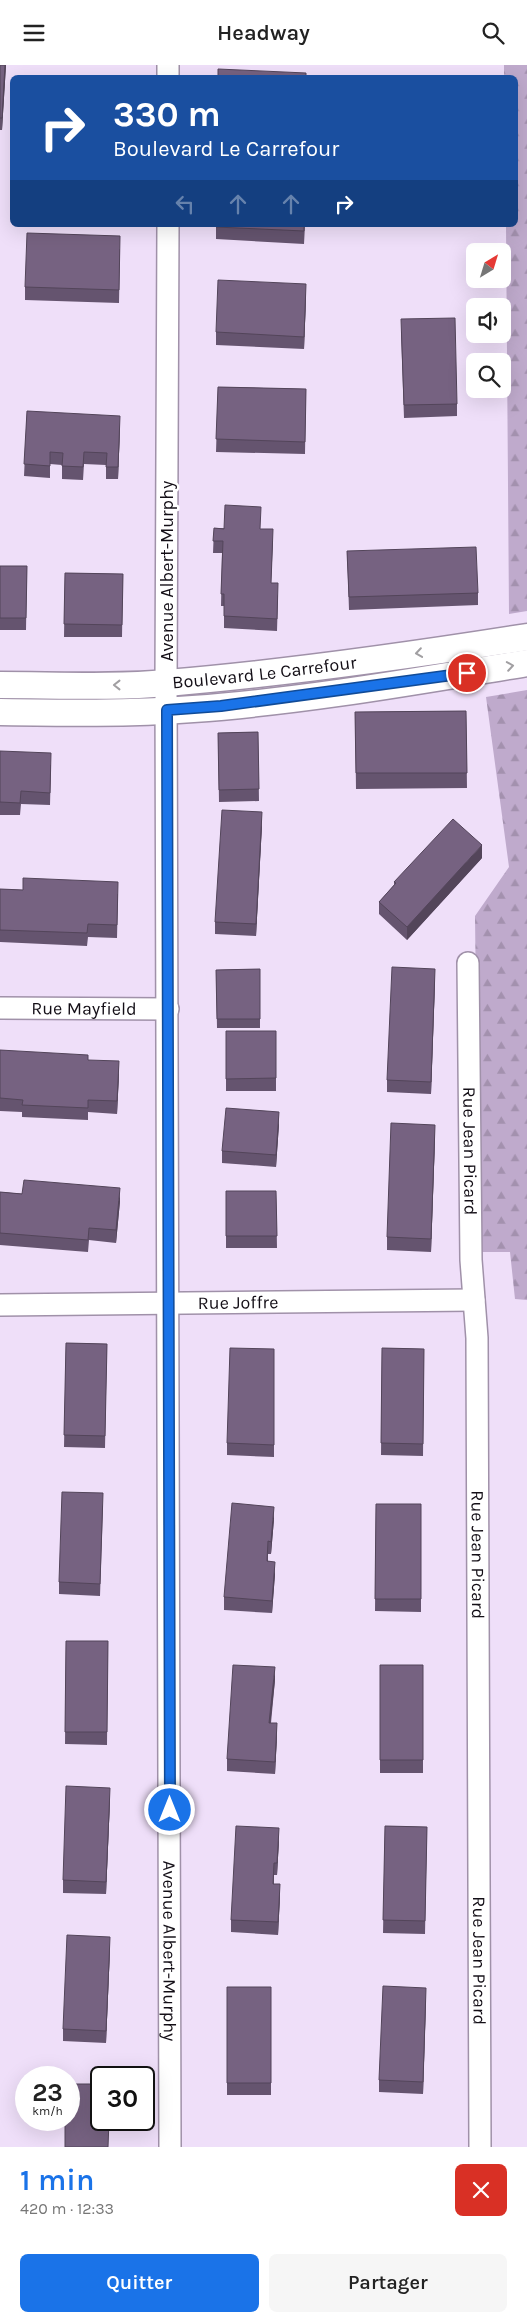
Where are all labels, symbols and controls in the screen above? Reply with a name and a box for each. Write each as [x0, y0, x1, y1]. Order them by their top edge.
icon: menu [20, 19, 48, 47]
icon: search [479, 19, 507, 47]
text: Headway [217, 20, 310, 46]
text: 330 m [113, 94, 221, 135]
icon: right [30, 95, 95, 160]
text: Boulevard Le Carrefour [113, 136, 339, 162]
icon: left [171, 190, 199, 218]
icon: ahead [224, 190, 252, 218]
icon: ahead [277, 190, 305, 218]
icon: right [330, 190, 358, 218]
north arrow [466, 243, 511, 287]
map controls [466, 243, 511, 398]
button: sound [466, 298, 511, 343]
button: search [466, 353, 511, 398]
street label: Avenue Albert-Murphy [156, 480, 178, 661]
one-way arrow [415, 648, 424, 658]
street label: Boulevard Le Carrefour [171, 651, 358, 694]
pin [446, 652, 488, 694]
icon: arrive [453, 659, 481, 687]
one-way arrow [506, 661, 514, 671]
one-way arrow [113, 680, 121, 690]
street label: Rue Mayfield [31, 997, 137, 1020]
street label: Rue Jean Picard [458, 1086, 482, 1216]
street label: Rue Joffre [198, 1291, 278, 1314]
street label: Rue Jean Picard [467, 1490, 489, 1619]
position arrow [143, 1783, 195, 1835]
street label: Avenue Albert-Murphy [158, 1861, 181, 2042]
street label: Rue Jean Picard [468, 1896, 491, 2025]
speed limit sign: 30 [90, 2066, 155, 2131]
text: 23 [32, 2078, 63, 2107]
text: km/h [32, 2104, 63, 2118]
text: 1 min [20, 2162, 94, 2198]
button: close [455, 2164, 507, 2216]
text: 420 m · 12:33 [20, 2199, 114, 2218]
button: Quitter [20, 2254, 259, 2312]
button: Partager [269, 2254, 507, 2312]

